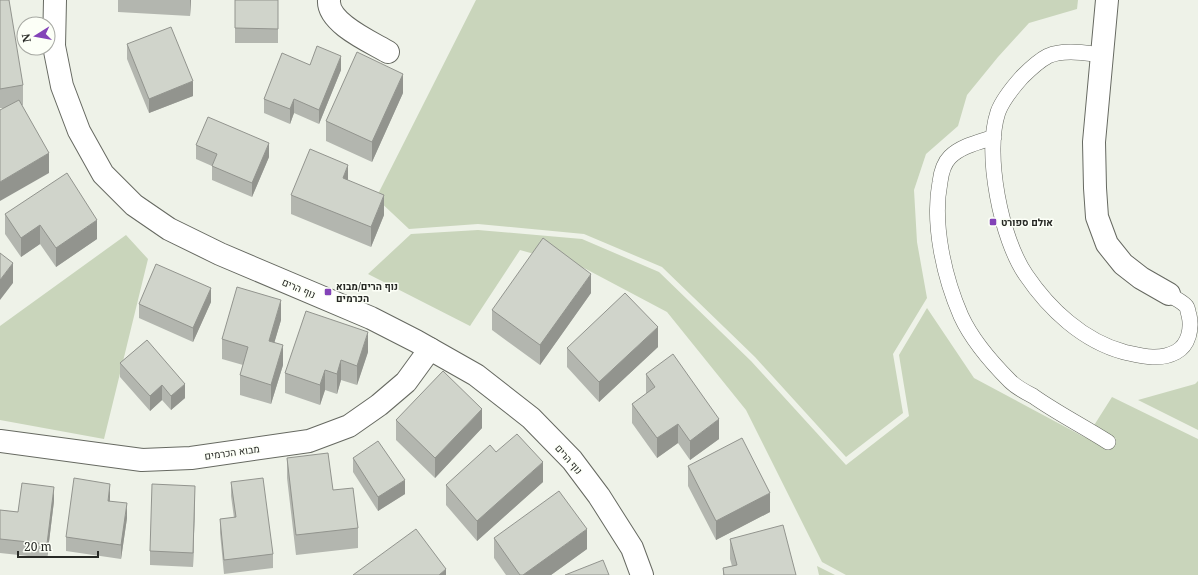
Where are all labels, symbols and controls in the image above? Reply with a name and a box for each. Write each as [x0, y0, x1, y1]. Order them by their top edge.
north arrow [16, 16, 56, 56]
text: N [17, 32, 34, 44]
place label: אולם ספורט [1001, 215, 1053, 229]
marker: אולם ספורט [988, 217, 998, 227]
street label: נוף הרים [280, 275, 318, 301]
place label: נוף הרים/מבוא הכרמים [336, 279, 398, 305]
marker: נוף הרים/מבוא הכרמים [323, 287, 333, 297]
street label: מבוא הכרמים [204, 441, 260, 463]
street label: נוף הרים [552, 441, 586, 477]
scale bar [18, 533, 98, 559]
text: 20 m [24, 538, 52, 555]

